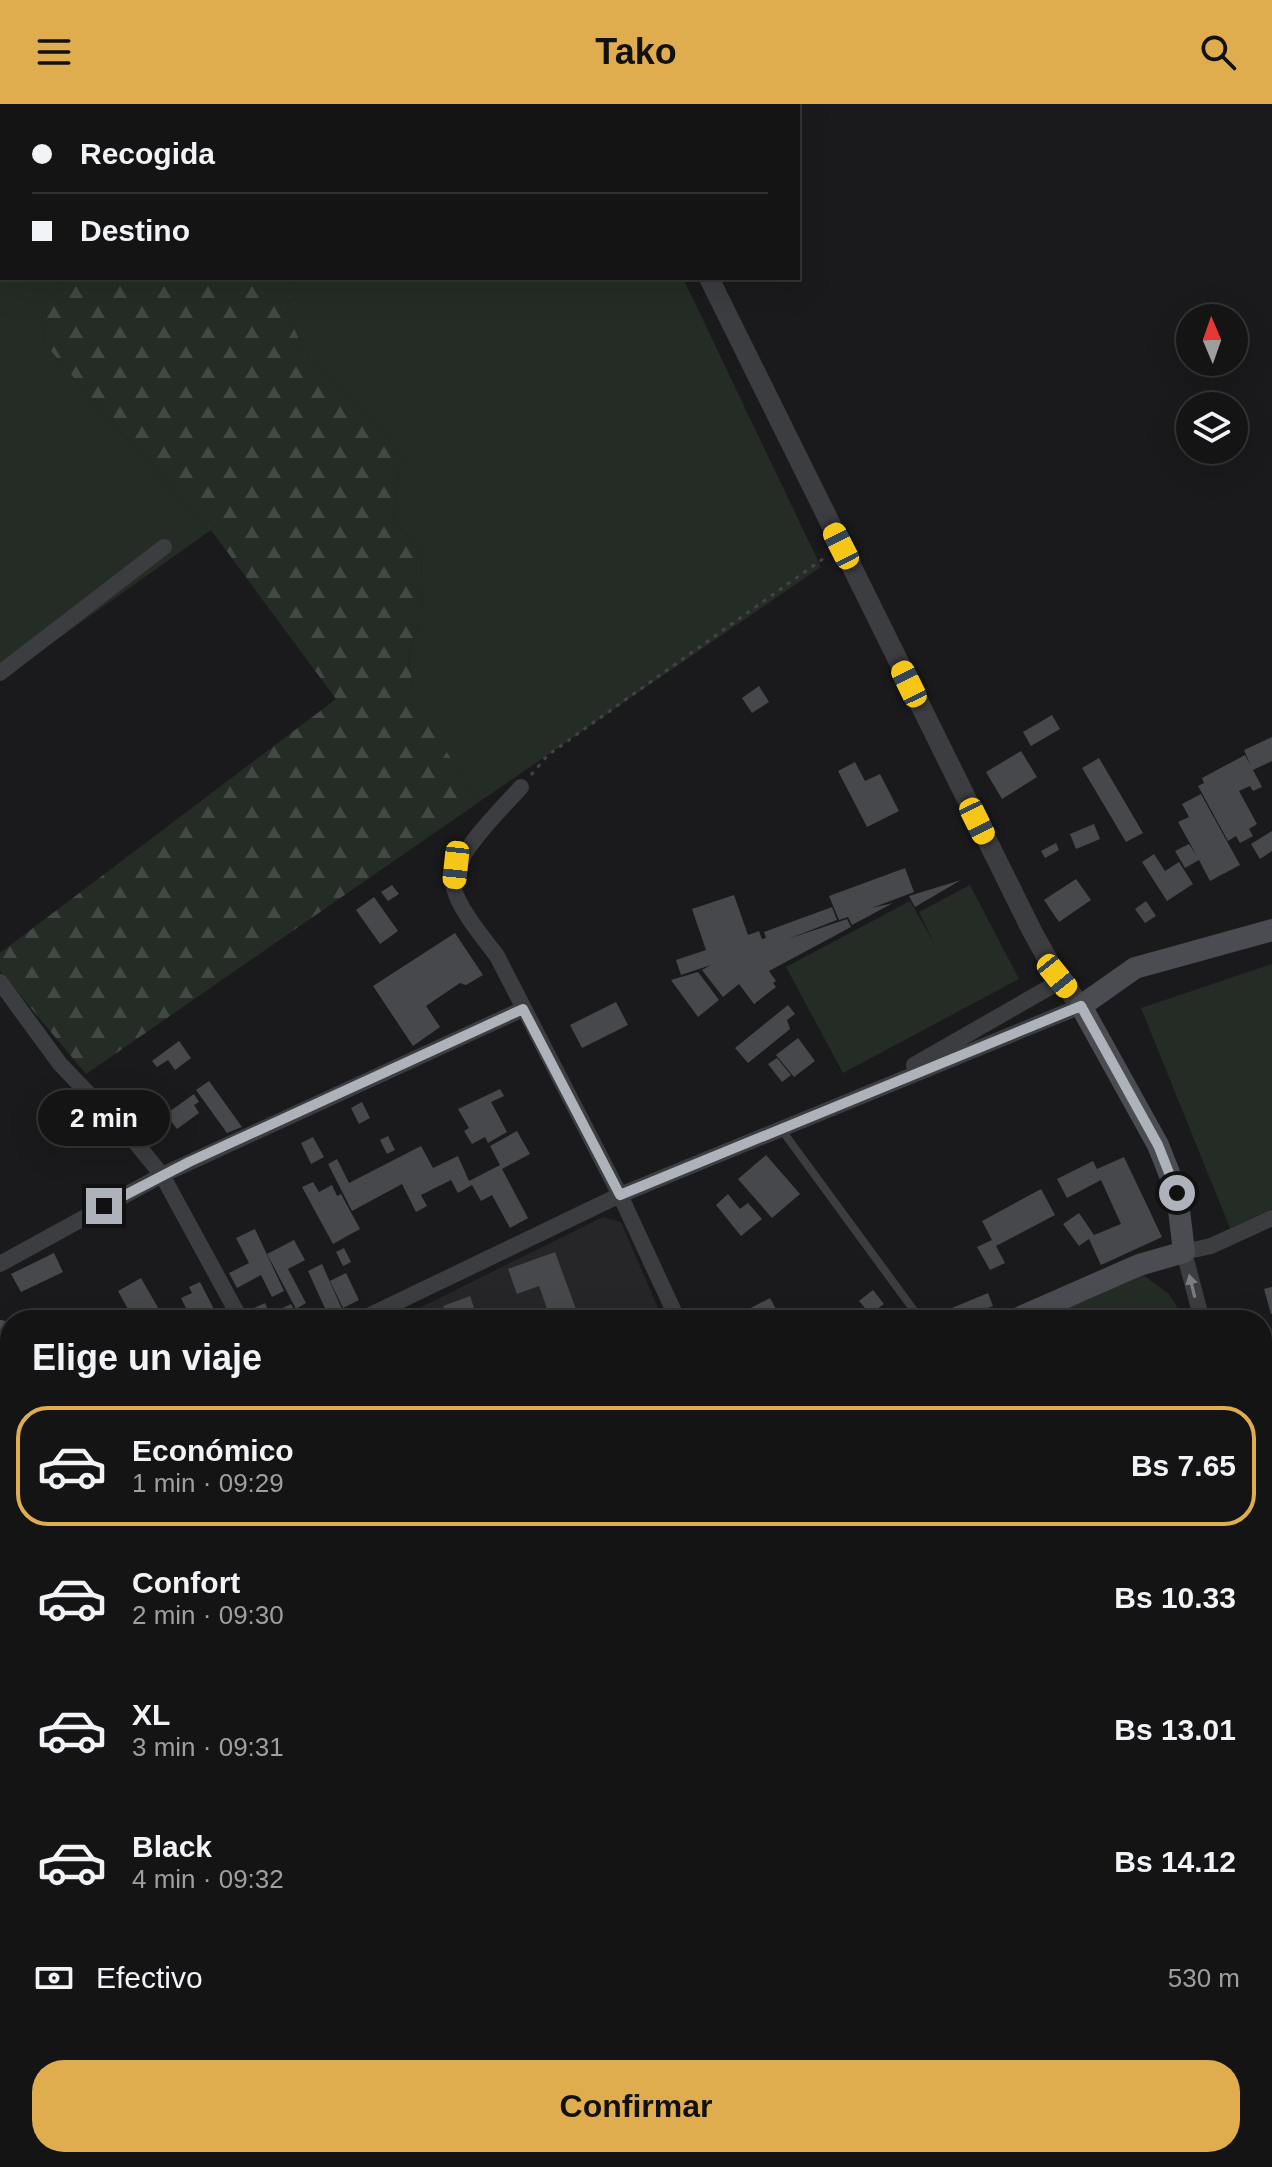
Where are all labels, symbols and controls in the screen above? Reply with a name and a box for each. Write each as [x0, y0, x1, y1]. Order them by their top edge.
icon: menu [32, 30, 76, 74]
icon: search [1196, 30, 1240, 74]
text: Tako [595, 31, 677, 72]
text: Recogida [80, 137, 215, 170]
text: Destino [80, 214, 190, 247]
north arrow [1176, 304, 1248, 376]
map controls [1176, 304, 1248, 464]
button: layers [1176, 392, 1248, 464]
car [819, 519, 863, 573]
car [888, 657, 930, 711]
car [956, 794, 998, 848]
car [442, 840, 470, 890]
car [1033, 950, 1081, 1002]
callout: 2 min [38, 1090, 170, 1146]
text: 2 min [70, 1103, 138, 1133]
route start [1159, 1175, 1195, 1211]
route end [86, 1188, 122, 1224]
one-way arrow [1185, 1274, 1198, 1299]
text: Elige un viaje [32, 1337, 262, 1378]
icon: car [36, 1430, 108, 1502]
text: Económico [132, 1434, 294, 1467]
text: Bs 7.65 [1131, 1449, 1236, 1482]
text: 1 min · 09:29 [132, 1468, 284, 1498]
icon: car [36, 1562, 108, 1634]
text: Confort [132, 1566, 240, 1599]
text: Bs 10.33 [1114, 1581, 1236, 1614]
text: 2 min · 09:30 [132, 1600, 284, 1630]
icon: car [36, 1694, 108, 1766]
text: XL [132, 1698, 170, 1731]
text: Bs 13.01 [1114, 1713, 1236, 1746]
text: 3 min · 09:31 [132, 1732, 284, 1762]
icon: car [36, 1826, 108, 1898]
text: Black [132, 1830, 212, 1863]
text: Bs 14.12 [1114, 1845, 1236, 1878]
text: 4 min · 09:32 [132, 1864, 284, 1894]
icon: cash [32, 1956, 76, 2000]
text: Efectivo [96, 1961, 203, 1994]
text: 530 m [1168, 1963, 1240, 1993]
button: Confirmar [32, 2060, 1240, 2152]

